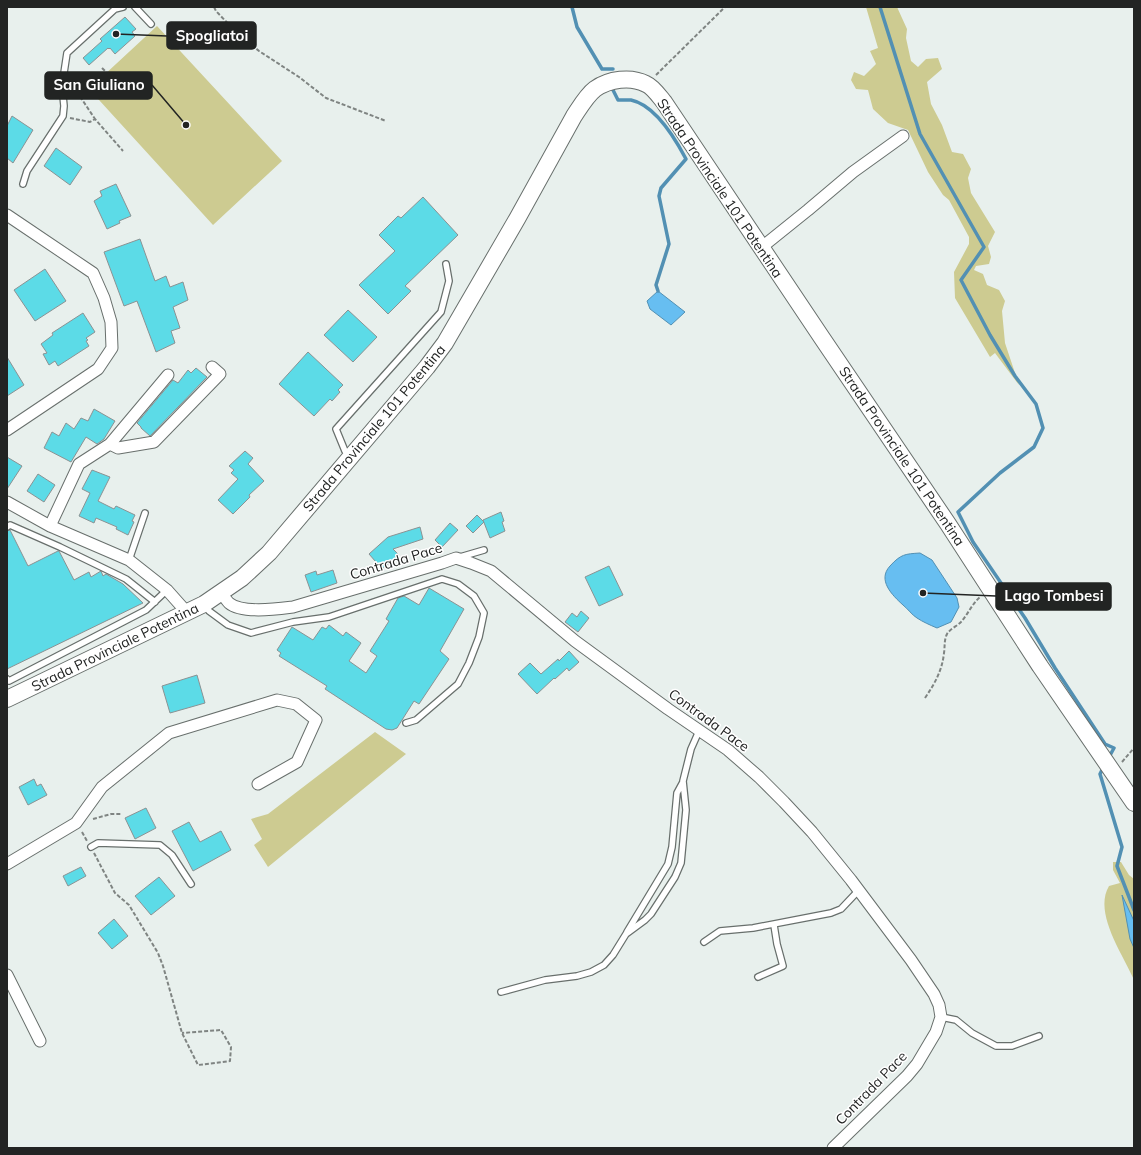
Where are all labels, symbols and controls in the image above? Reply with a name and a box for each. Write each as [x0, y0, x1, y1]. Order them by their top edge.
callout: Spogliatoi [167, 22, 256, 49]
text: Spogliatoi [176, 26, 248, 45]
callout: San Giuliano [45, 72, 152, 99]
text: San Giuliano [53, 75, 145, 94]
street label: Strada Provinciale 101 Potentina [653, 95, 787, 281]
street label: Strada Provinciale 101 Potentina [299, 341, 449, 515]
street label: Strada Provinciale 101 Potentina [835, 363, 969, 549]
street label: Contrada Pace [348, 538, 444, 584]
callout: Lago Tombesi [996, 583, 1111, 610]
text: Lago Tombesi [1004, 586, 1104, 605]
street label: Strada Provinciale Potentina [28, 599, 202, 695]
street label: Contrada Pace [665, 685, 753, 755]
street label: Contrada Pace [831, 1047, 911, 1129]

